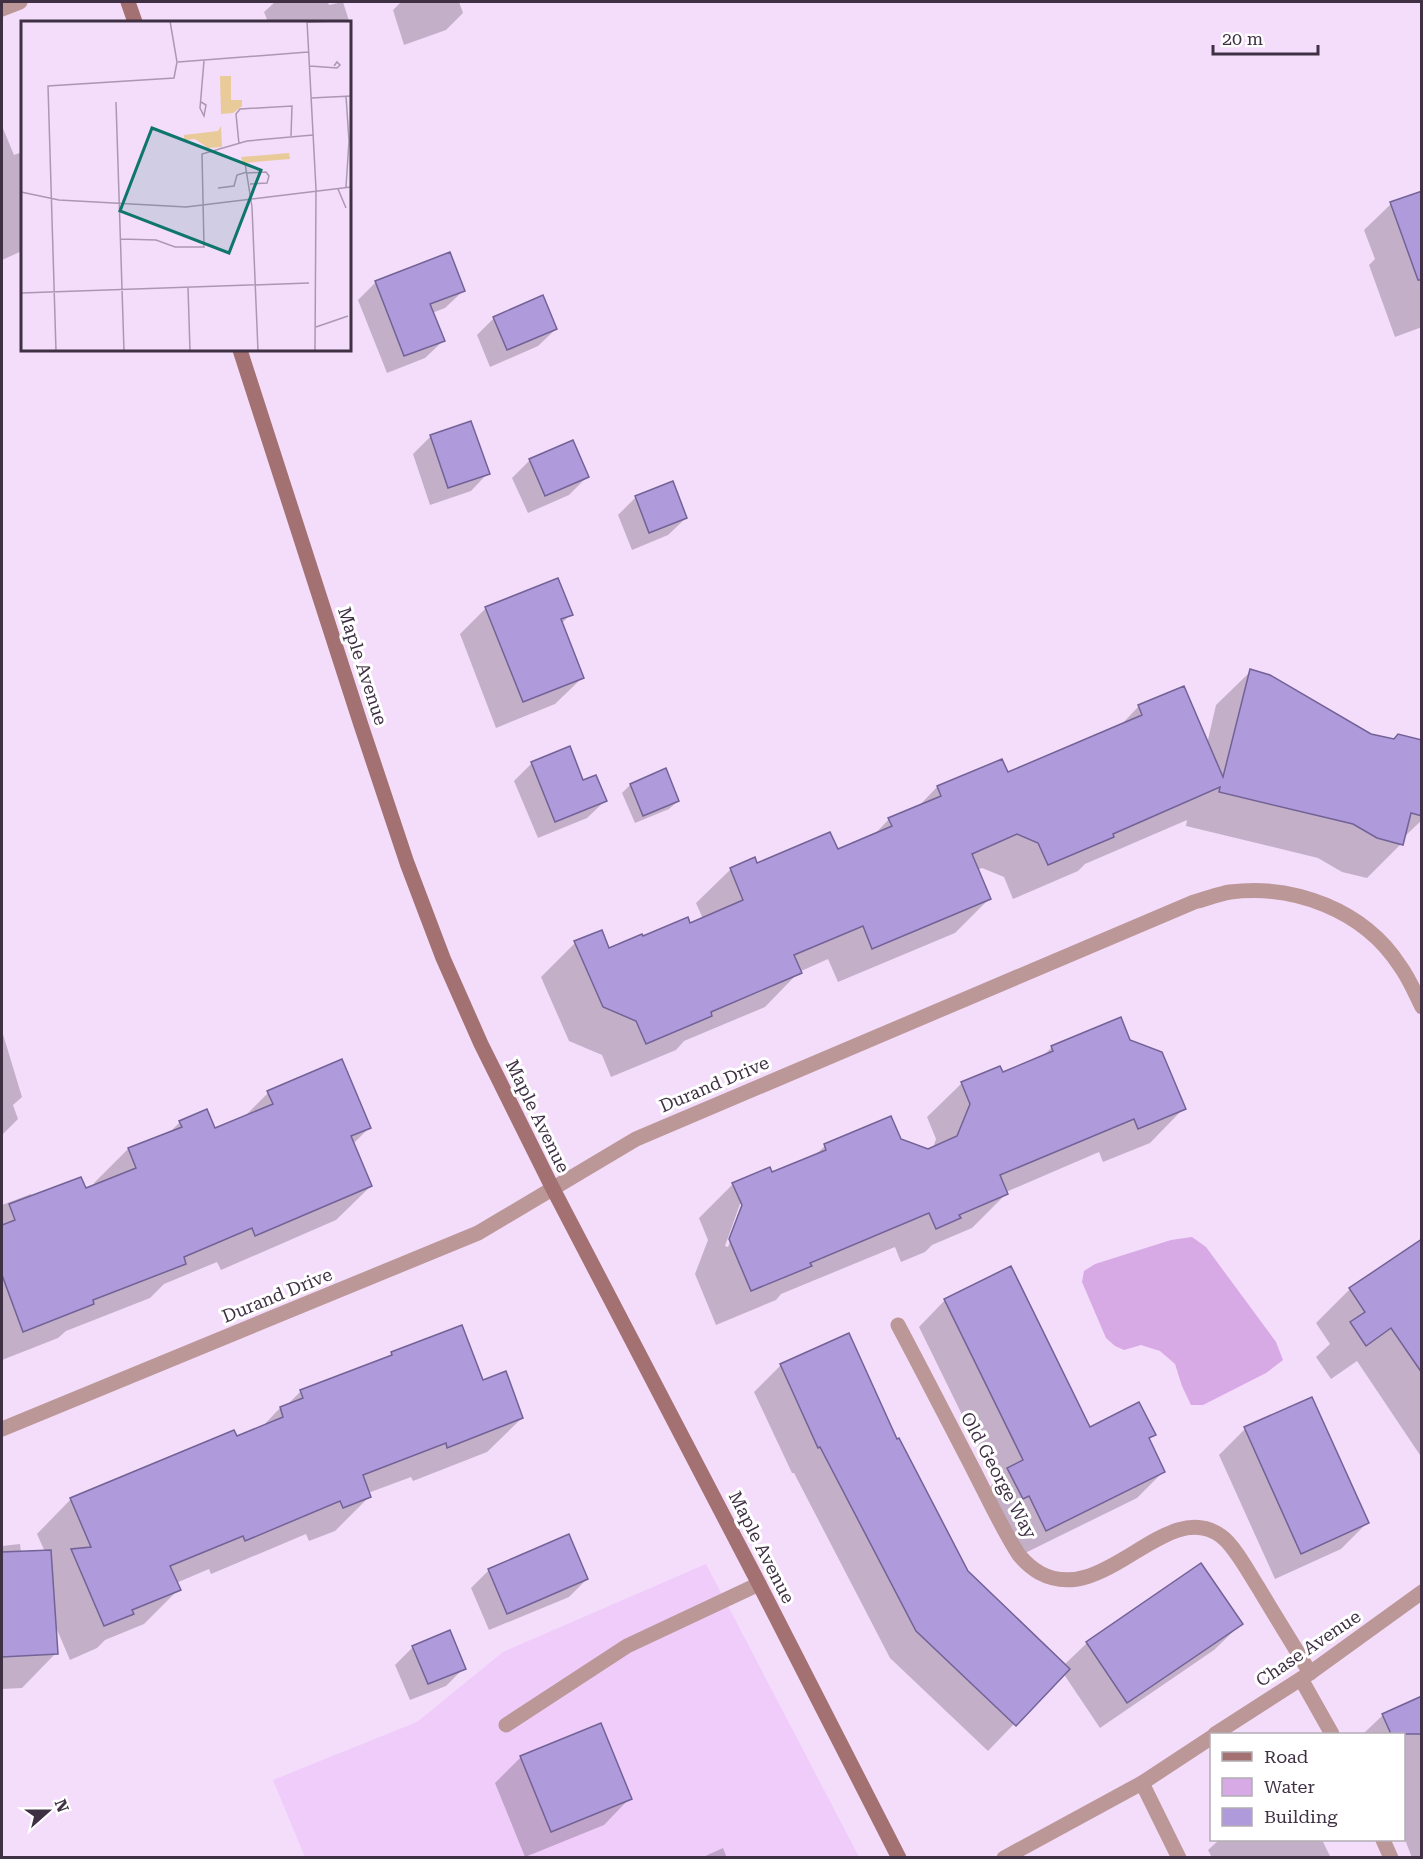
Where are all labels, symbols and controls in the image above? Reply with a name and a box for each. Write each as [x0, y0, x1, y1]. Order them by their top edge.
scale bar [1213, 18, 1318, 56]
inset map [21, 21, 351, 351]
text: 20 m [1222, 28, 1263, 49]
street label: Maple Avenue [334, 604, 392, 728]
street label: Durand Drive [656, 1051, 772, 1116]
street label: Maple Avenue [502, 1056, 574, 1176]
street label: Durand Drive [219, 1263, 335, 1327]
street label: Old George Way [957, 1408, 1041, 1542]
street label: Maple Avenue [725, 1487, 799, 1607]
street label: Chase Avenue [1252, 1605, 1364, 1691]
legend [1210, 1733, 1405, 1841]
text: Road [1264, 1746, 1309, 1767]
text: Water [1264, 1776, 1315, 1797]
north arrow [18, 1781, 78, 1841]
text: N [50, 1797, 73, 1815]
text: Building [1264, 1806, 1338, 1827]

